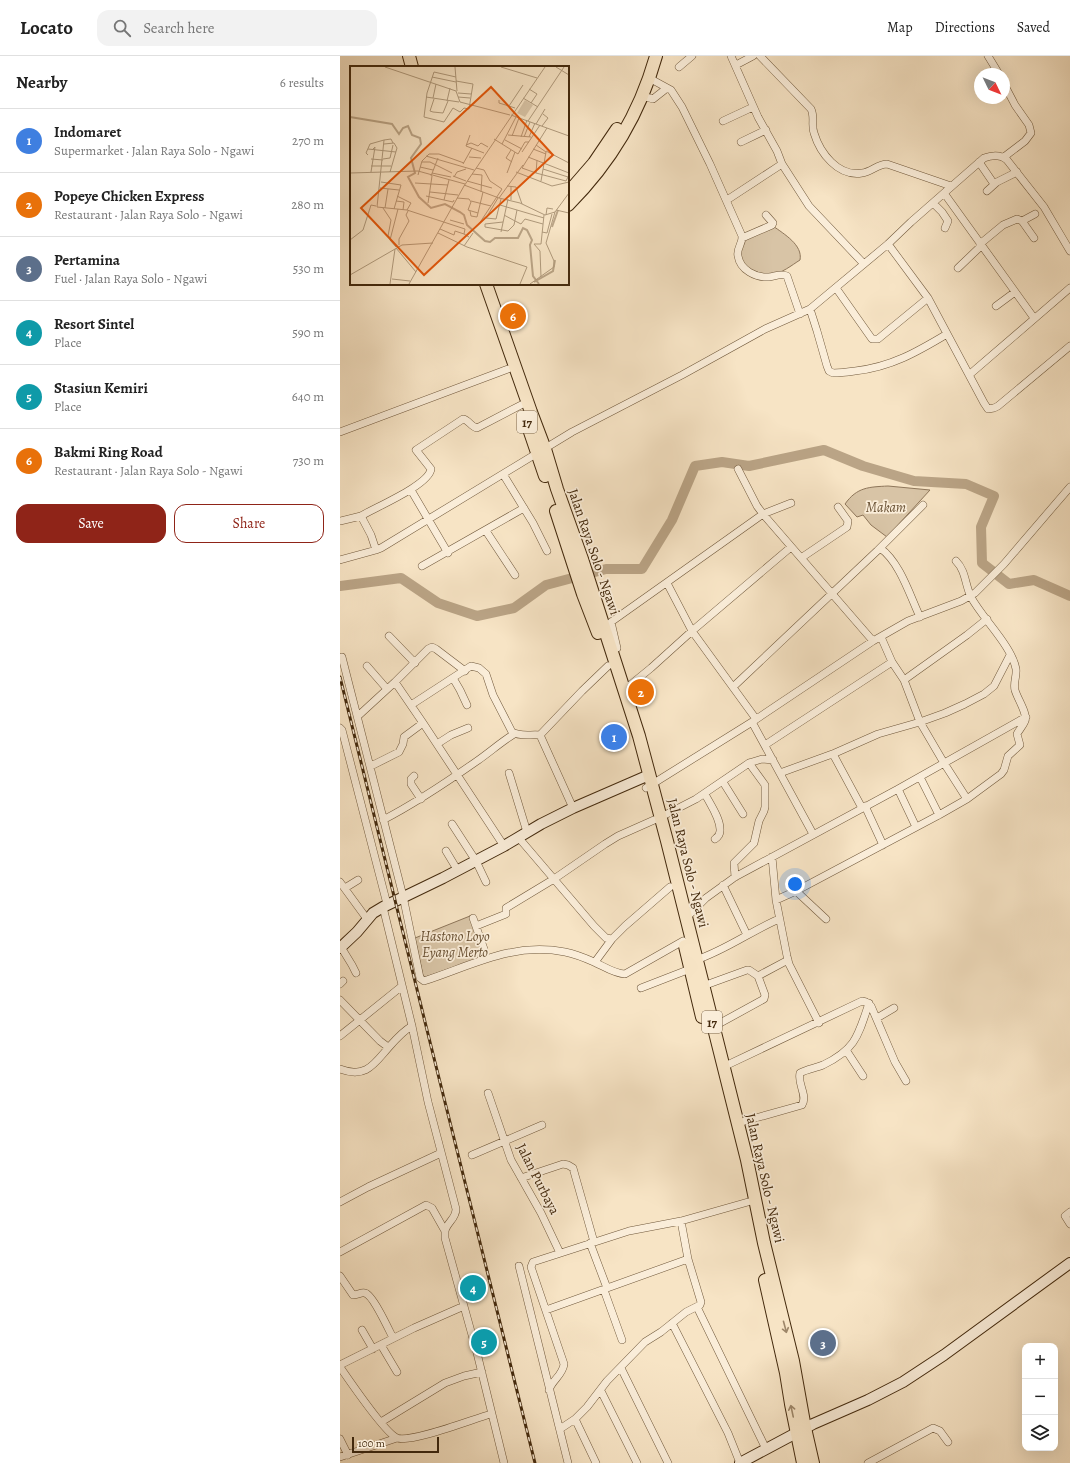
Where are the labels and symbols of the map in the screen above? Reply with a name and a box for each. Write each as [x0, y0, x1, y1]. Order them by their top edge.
inset map [350, 66, 569, 285]
north arrow [974, 68, 1010, 104]
pin: 6 [500, 301, 526, 331]
road number: 17 [517, 411, 537, 433]
street label: Jalan Raya Solo - Ngawi [563, 486, 625, 618]
park label: Makam [866, 498, 906, 517]
pin: 2 [628, 677, 654, 707]
pin: 1 [601, 722, 627, 752]
street label: Jalan Raya Solo - Ngawi [663, 796, 713, 930]
your location [785, 874, 805, 894]
park label: Hastono Loyo Eyang Merto [420, 927, 490, 962]
road number: 17 [702, 1011, 722, 1033]
street label: Jalan Raya Solo - Ngawi [741, 1111, 789, 1245]
street label: Jalan Purbaya [512, 1140, 564, 1218]
pin: 4 [460, 1273, 486, 1303]
one-way arrow [782, 1320, 789, 1333]
pin: 5 [471, 1327, 497, 1357]
pin: 3 [810, 1328, 836, 1358]
one-way arrow [788, 1405, 796, 1418]
scale bar [352, 1435, 439, 1454]

